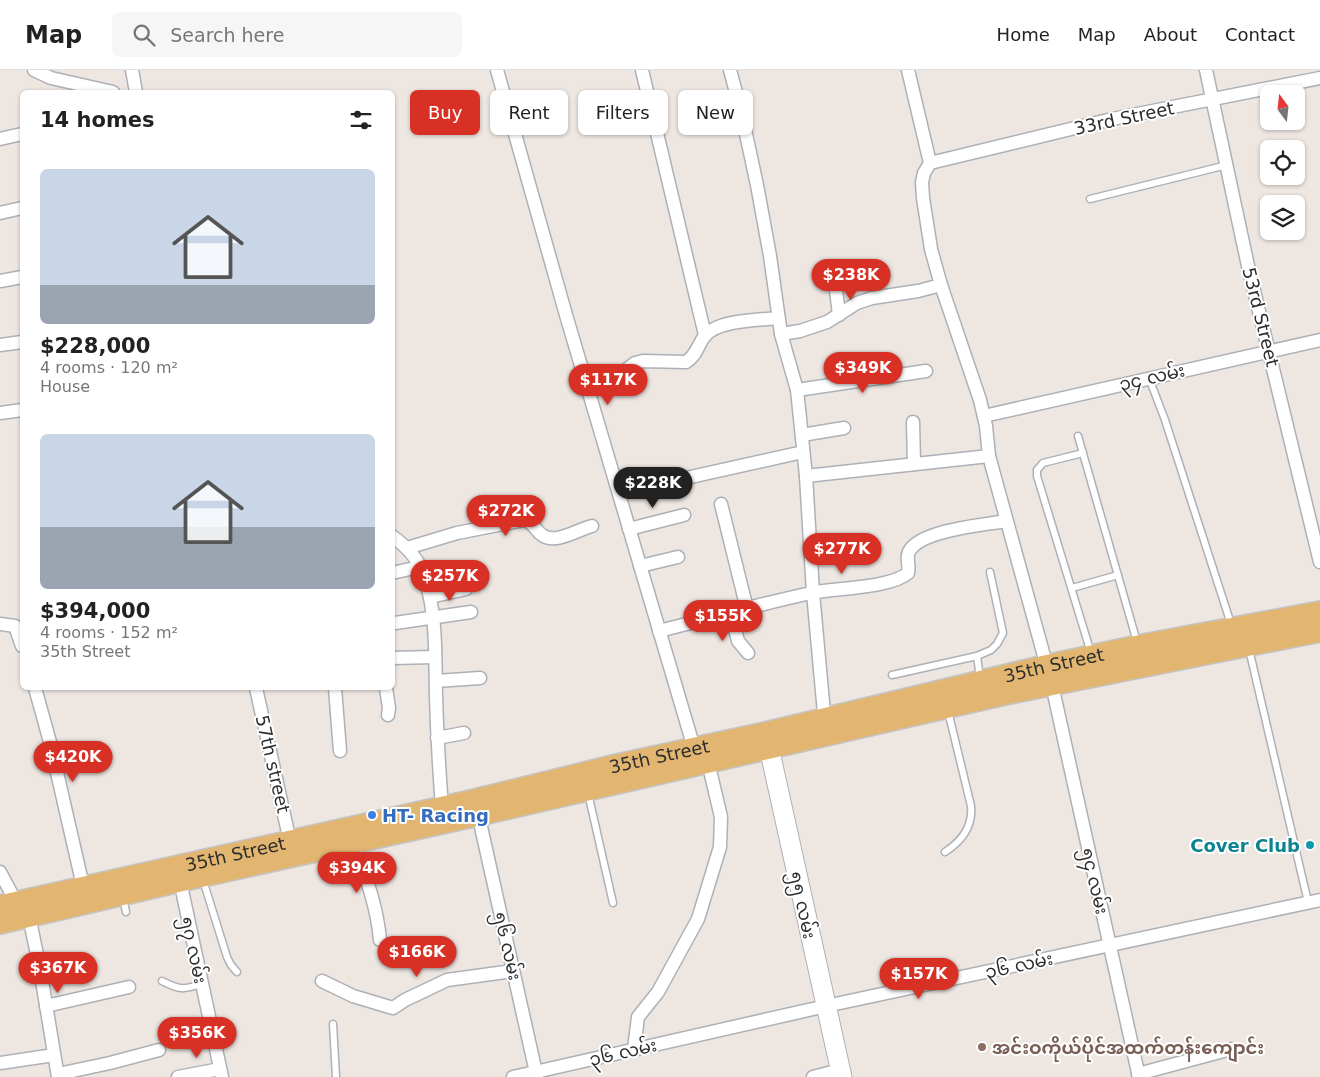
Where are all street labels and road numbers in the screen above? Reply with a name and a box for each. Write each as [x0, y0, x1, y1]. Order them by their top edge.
street label: 33rd Street [1072, 97, 1176, 139]
street label: 53rd Street [1238, 265, 1284, 369]
street label: ၃၄ လမ်း [1117, 357, 1188, 400]
street label: 35th Street [1002, 643, 1106, 686]
street label: 57th street [252, 713, 294, 815]
street label: 35th Street [607, 735, 711, 777]
street label: 35th Street [183, 832, 287, 875]
street label: ၅၄ လမ်း [1072, 845, 1115, 917]
street label: ၅၅ လမ်း [781, 869, 822, 942]
street label: ၅၆ လမ်း [485, 909, 528, 983]
street label: ၅၇ လမ်း [172, 914, 213, 987]
street label: ၃၆ လမ်း [983, 946, 1056, 987]
street label: ၃၆ လမ်း [587, 1032, 660, 1075]

